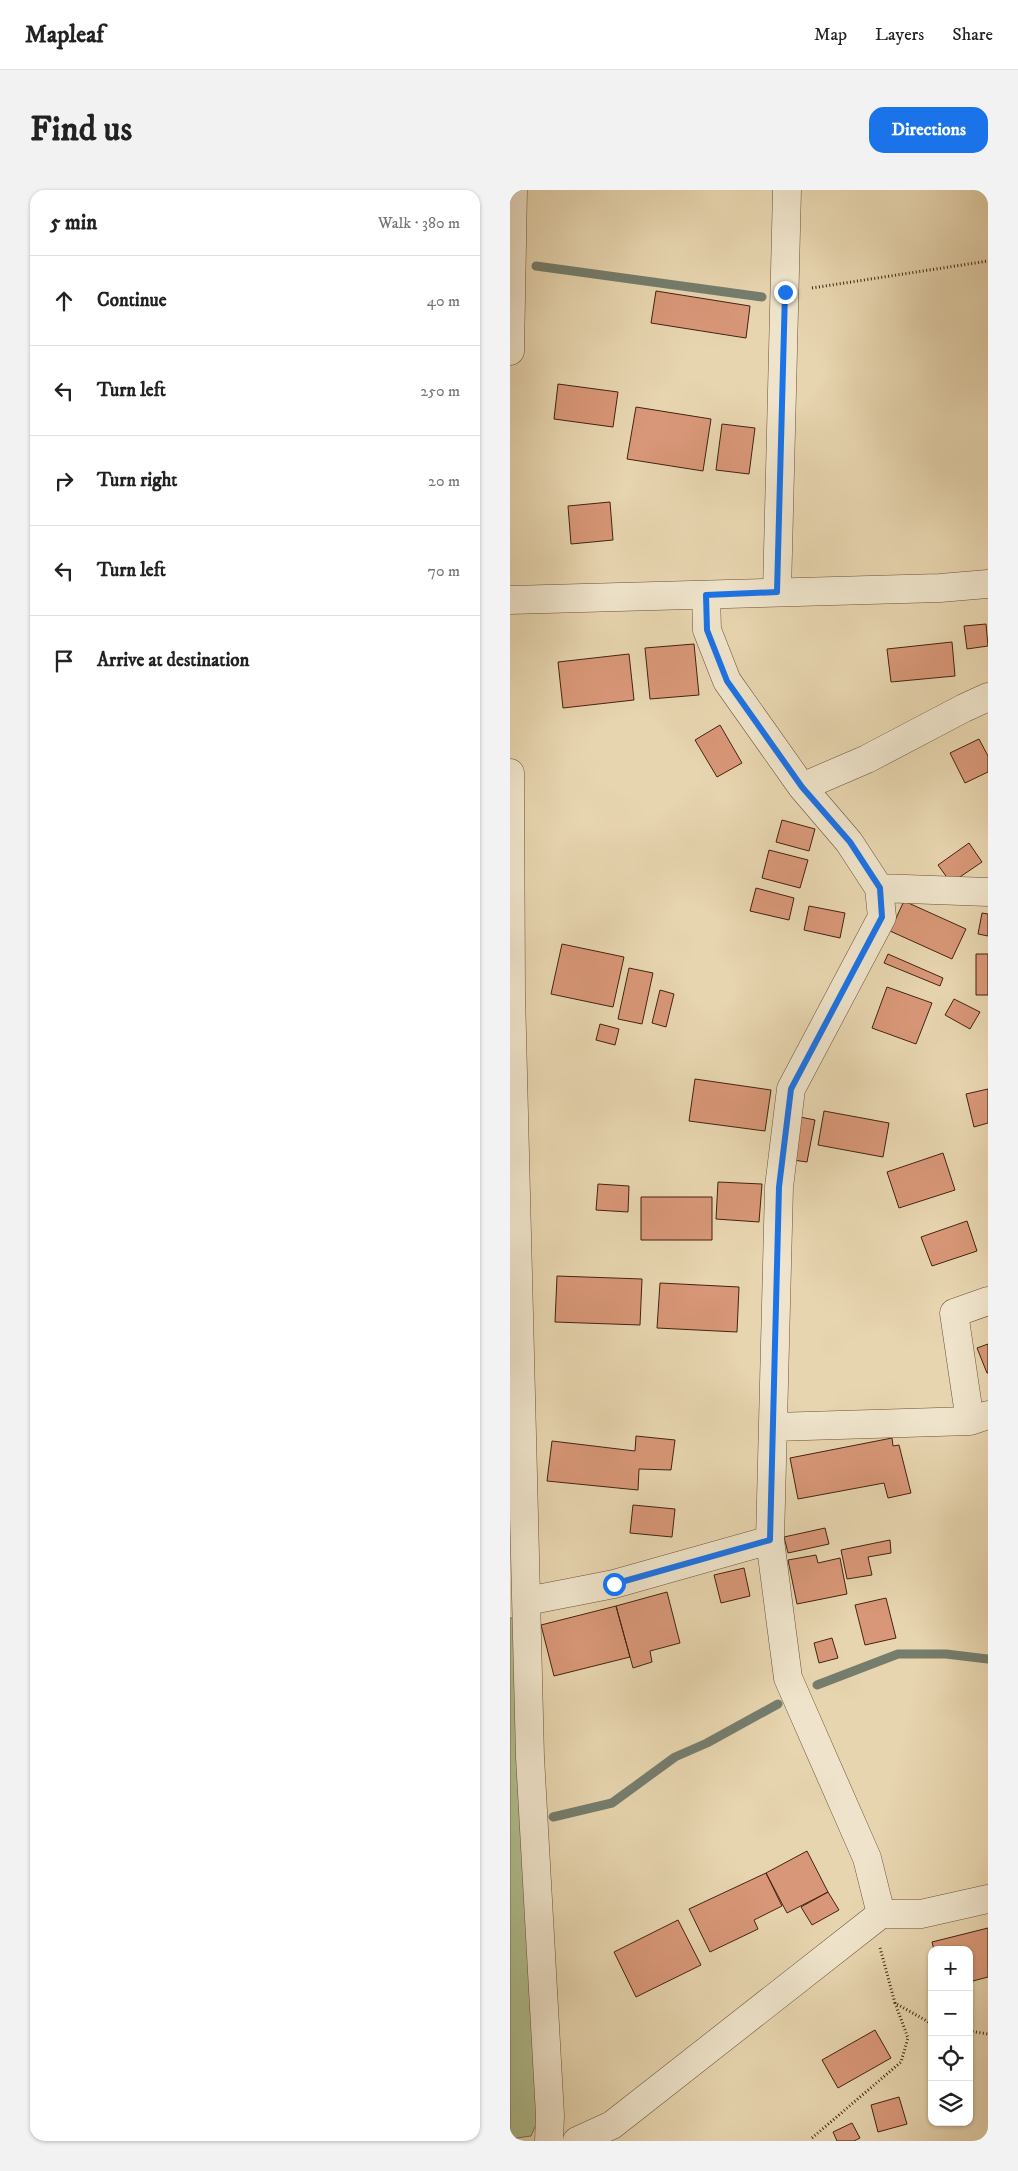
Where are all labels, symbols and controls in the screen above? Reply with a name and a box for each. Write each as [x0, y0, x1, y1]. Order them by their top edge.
text: Mapleaf [25, 20, 104, 50]
text: Map [814, 24, 847, 46]
text: Layers [875, 24, 924, 46]
text: Share [952, 24, 993, 46]
button: Directions [869, 107, 988, 153]
text: Find us [30, 108, 132, 152]
text: 5 min [50, 210, 97, 236]
text: Walk · 380 m [378, 213, 460, 233]
route end [774, 281, 797, 304]
icon: ahead [50, 287, 78, 315]
text: Continue [97, 289, 167, 312]
text: 40 m [427, 291, 460, 311]
icon: left [50, 377, 78, 405]
text: Turn left [97, 379, 166, 402]
text: 250 m [420, 381, 460, 401]
icon: right [50, 467, 78, 495]
text: Turn right [97, 469, 177, 492]
text: 20 m [428, 471, 460, 491]
icon: left [50, 557, 78, 585]
text: Turn left [97, 559, 166, 582]
text: 70 m [428, 561, 460, 581]
icon: arrive [50, 647, 78, 675]
text: Arrive at destination [97, 649, 249, 672]
route start [603, 1573, 626, 1596]
map controls [928, 1946, 973, 2126]
button: + [928, 1946, 973, 1991]
button: − [928, 1991, 973, 2036]
button: locate [928, 2036, 973, 2081]
button: layers [928, 2081, 973, 2126]

